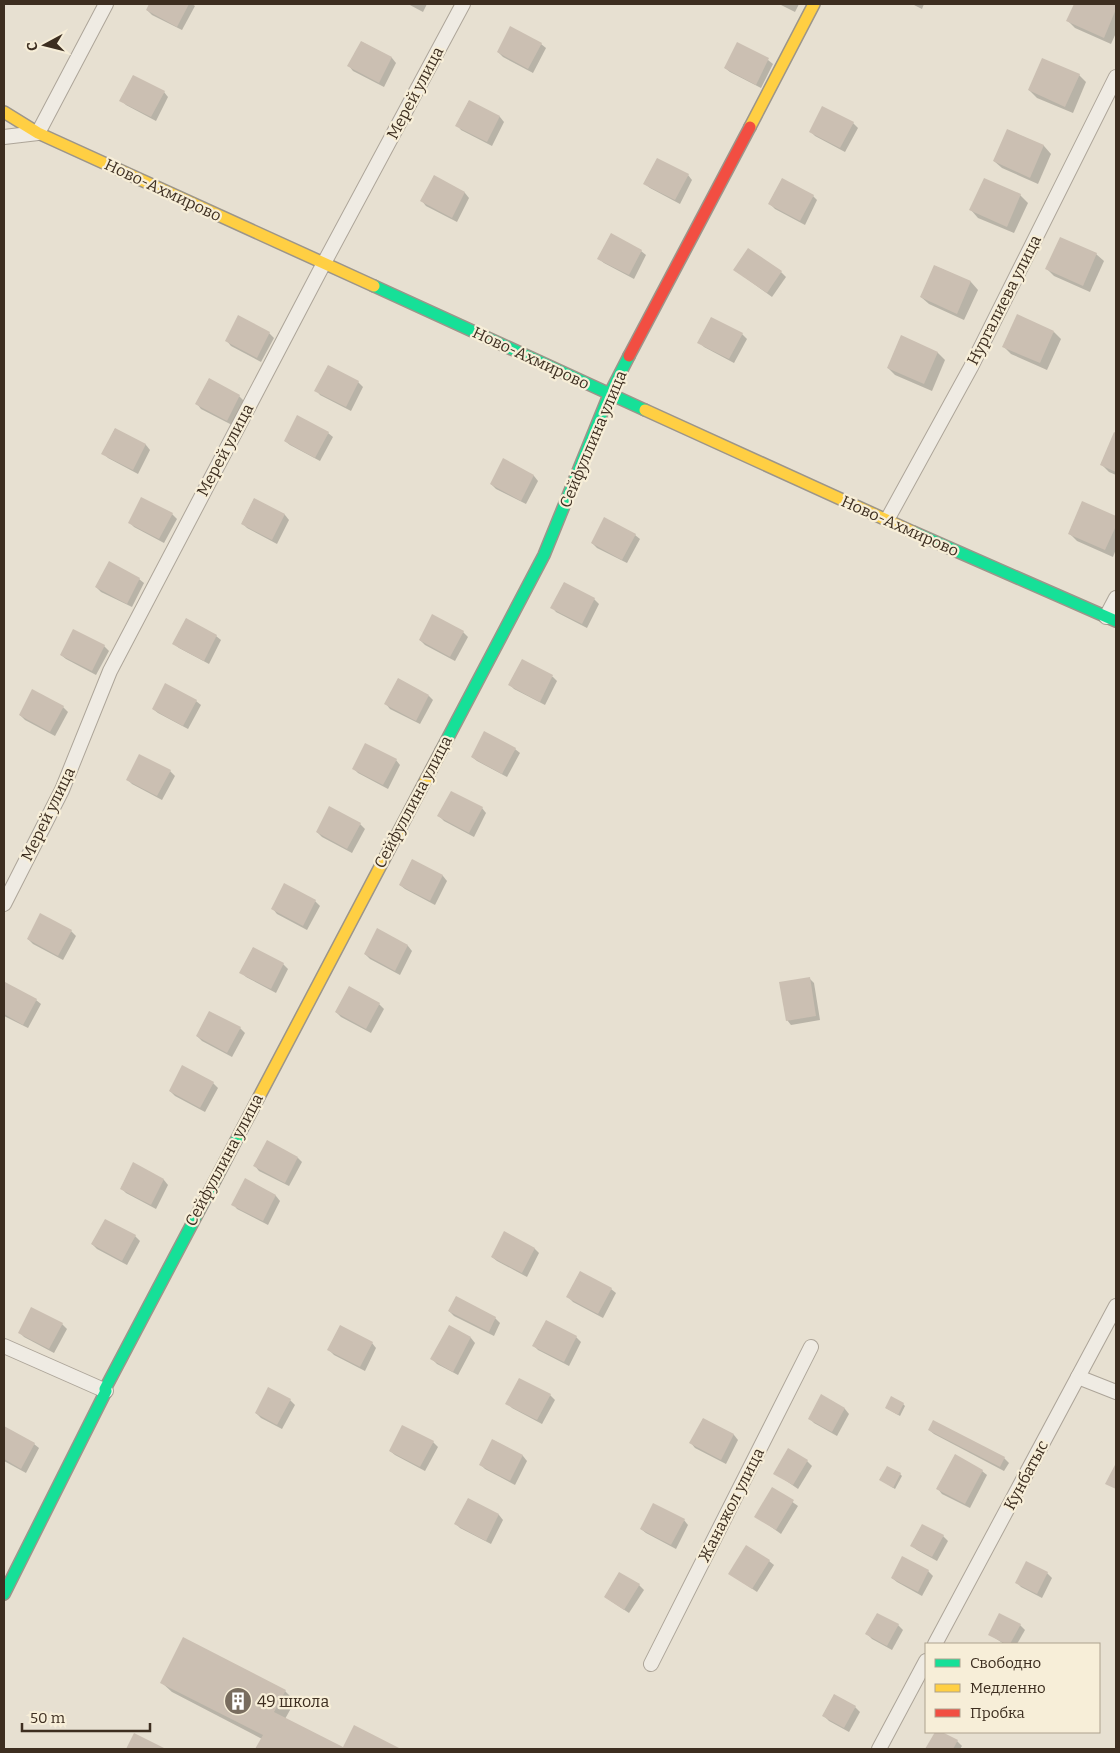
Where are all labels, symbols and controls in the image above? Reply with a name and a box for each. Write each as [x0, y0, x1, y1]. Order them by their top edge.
north arrow [20, 20, 70, 70]
text: С [24, 41, 42, 52]
street label: Мерей улица [383, 43, 447, 142]
street label: Ново-Ахмирово [102, 155, 224, 225]
street label: Нургалиева улица [963, 232, 1045, 368]
street label: Ново-Ахмирово [470, 323, 592, 393]
street label: Сейфуллина улица [555, 367, 631, 510]
street label: Мерей улица [193, 400, 257, 499]
street label: Ново-Ахмирово [838, 492, 962, 560]
street label: Сейфуллина улица [370, 732, 456, 871]
street label: Мерей улица [17, 764, 79, 864]
street label: Сейфуллина улица [181, 1090, 267, 1229]
street label: Кунбатыс [1000, 1437, 1052, 1513]
street label: Жанажол улица [694, 1445, 768, 1565]
legend [925, 1643, 1100, 1733]
text: Свободно [970, 1654, 1041, 1672]
text: Медленно [970, 1679, 1046, 1697]
building icon: 49 школа [223, 1686, 253, 1716]
place label: 49 школа [257, 1692, 329, 1711]
scale bar [22, 1700, 150, 1732]
text: Пробка [970, 1704, 1025, 1722]
text: 50 m [30, 1709, 66, 1727]

